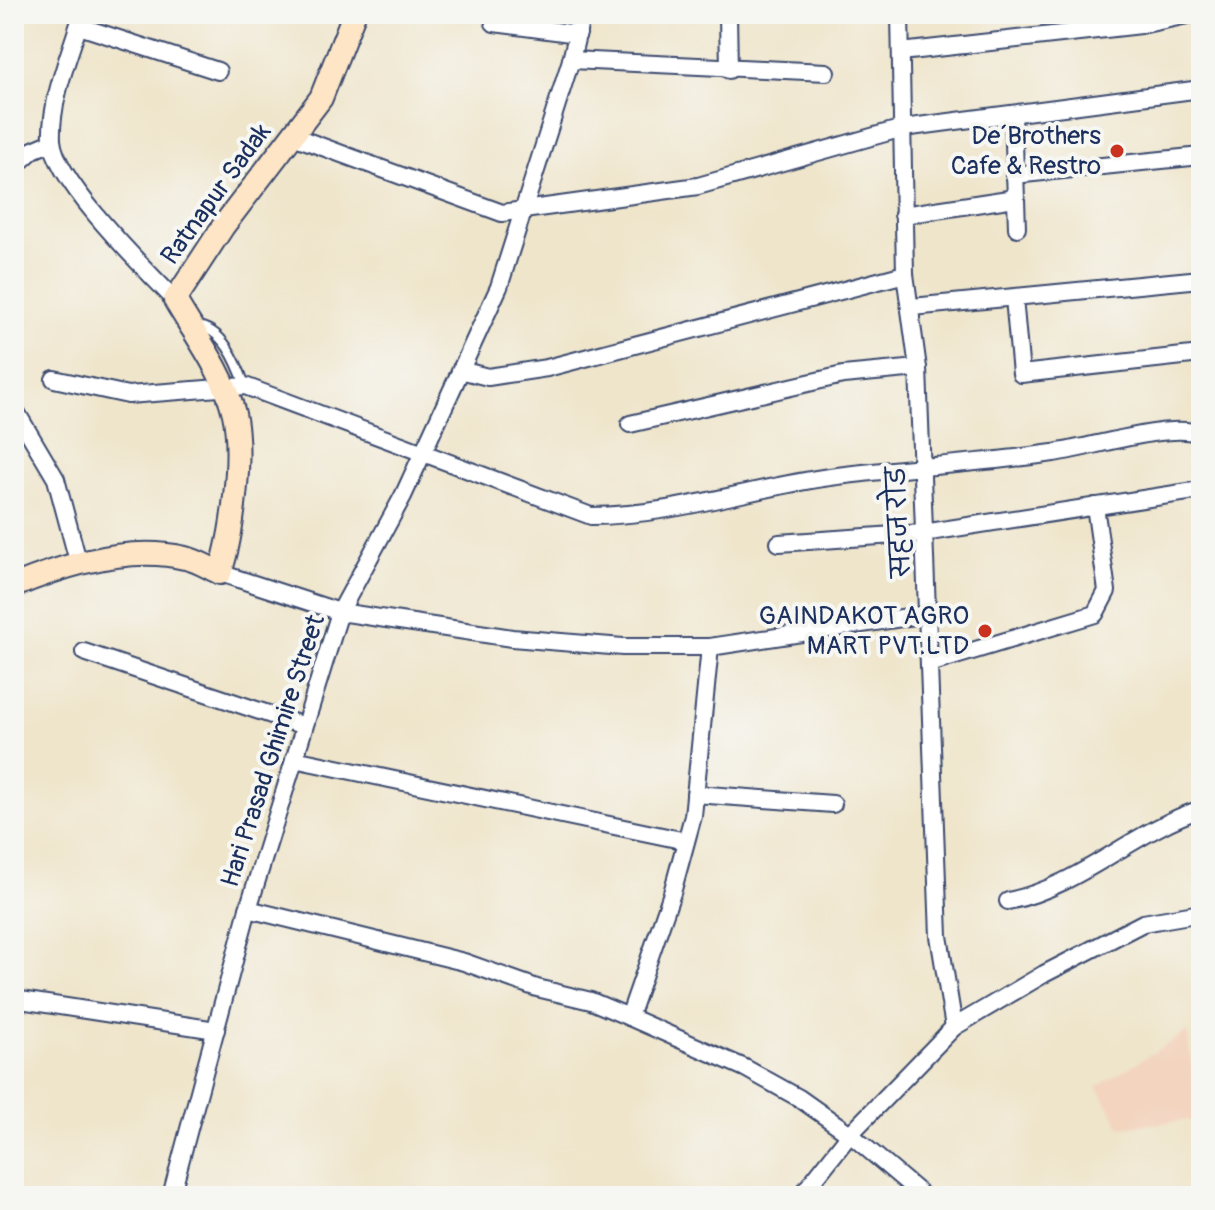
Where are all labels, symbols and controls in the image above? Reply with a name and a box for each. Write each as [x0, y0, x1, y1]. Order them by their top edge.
street label: Ratnapur Sadak [154, 117, 278, 271]
place label: De´Brothers Cafe & Restro [951, 120, 1101, 182]
marker: De´Brothers Cafe & Restro [1108, 142, 1126, 160]
street label: सहज रोड [875, 464, 918, 580]
place label: GAINDAKOT AGRO MART PVT.LTD [759, 600, 969, 662]
street label: Hari Prasad Ghimire Street [214, 610, 332, 891]
marker: GAINDAKOT AGRO MART PVT.LTD [976, 622, 994, 640]

